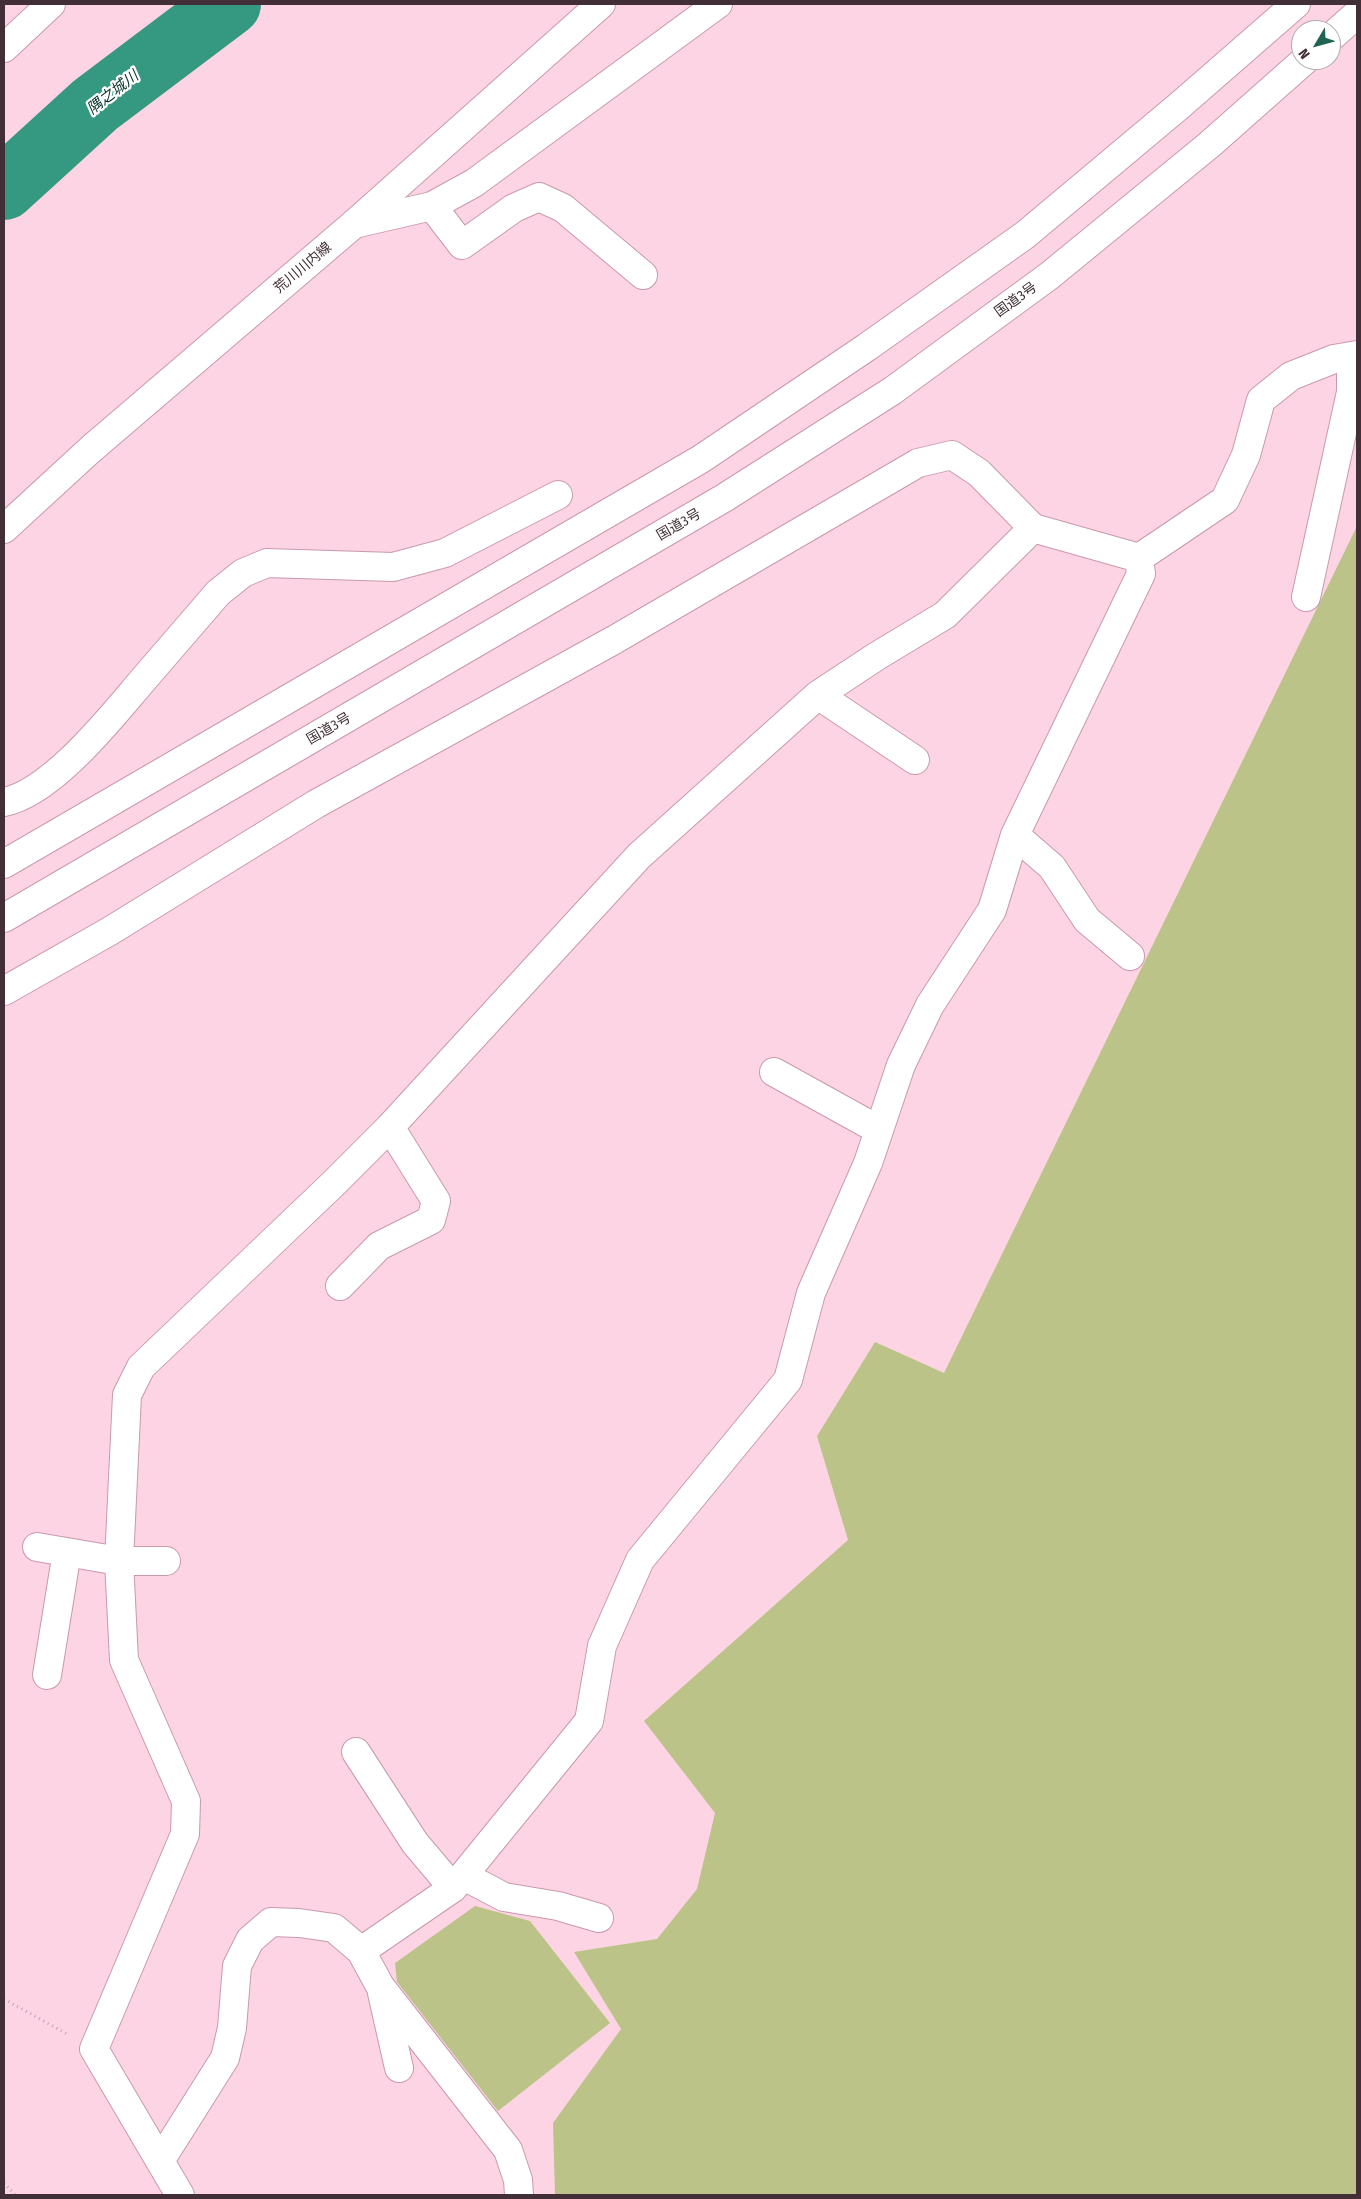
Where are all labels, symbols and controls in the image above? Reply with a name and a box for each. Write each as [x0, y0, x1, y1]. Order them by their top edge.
north arrow [1291, 20, 1341, 70]
text: N [1295, 45, 1314, 62]
water label: 隅之城川 [84, 67, 142, 119]
street label: 荒川川内線 [271, 239, 335, 297]
street label: 国道3号 [992, 279, 1040, 321]
street label: 国道3号 [654, 506, 704, 544]
street label: 国道3号 [304, 710, 354, 748]

